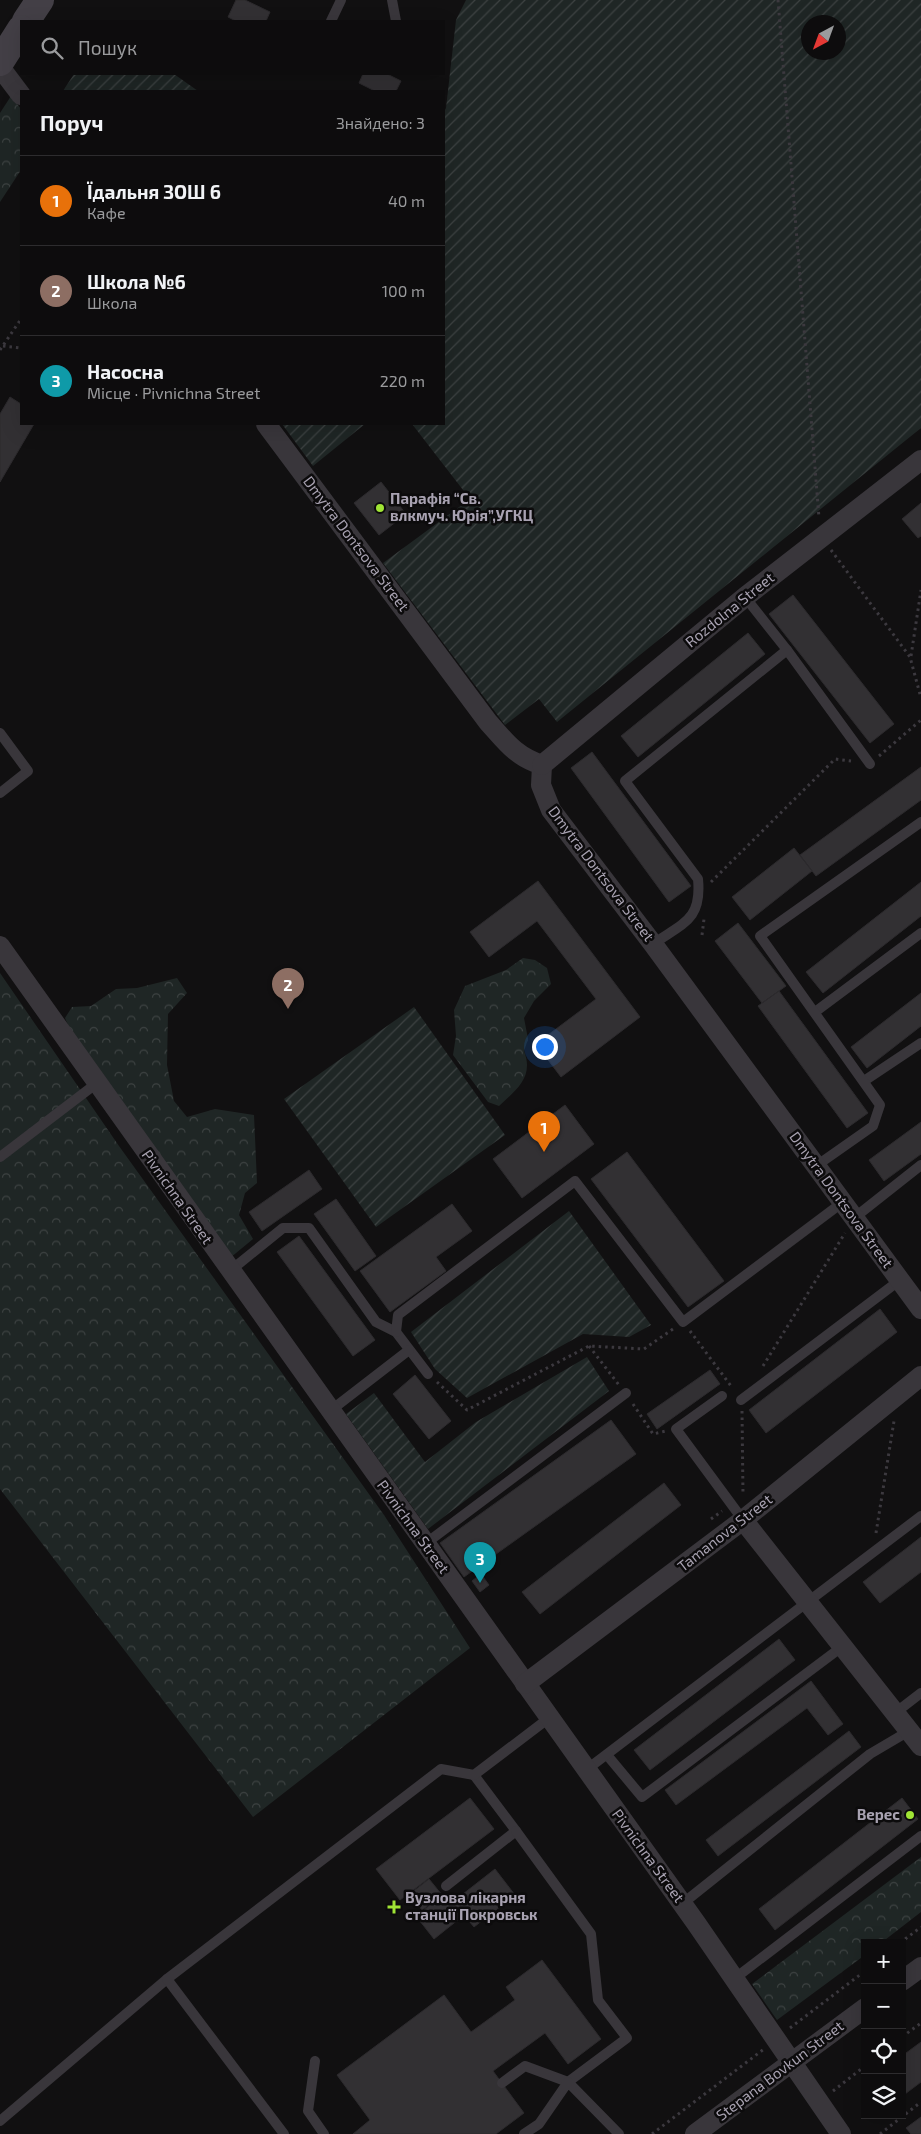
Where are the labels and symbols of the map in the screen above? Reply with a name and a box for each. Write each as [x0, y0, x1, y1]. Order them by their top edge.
north arrow [801, 15, 846, 60]
street label: Dmytra Dontsova Street [300, 472, 414, 615]
place label: Парафія “Св. влкмуч. Юрія”,УГКЦ [390, 489, 533, 524]
marker: Парафія “Св. влкмуч. Юрія”,УГКЦ [374, 502, 386, 514]
street label: Rozdolna Street [681, 568, 778, 650]
street label: Dmytra Dontsova Street [545, 802, 659, 945]
pin: 2 [272, 968, 304, 1009]
your location [532, 1034, 558, 1060]
pin: 1 [528, 1111, 560, 1152]
street label: Dmytra Dontsova Street [786, 1128, 898, 1271]
street label: Pivnichna Street [139, 1146, 217, 1247]
street label: Pivnichna Street [374, 1476, 454, 1577]
street label: Tamanova Street [673, 1489, 776, 1575]
pin: 3 [464, 1542, 496, 1583]
street label: Pivnichna Street [609, 1805, 689, 1906]
place label: Верес [857, 1805, 900, 1823]
marker: Верес [904, 1809, 916, 1821]
place label: Вузлова лікарня станції Покровськ [405, 1888, 538, 1923]
marker: Вузлова лікарня станції Покровськ [387, 1900, 401, 1914]
street label: Stepana Bovkun Street [712, 2016, 847, 2124]

